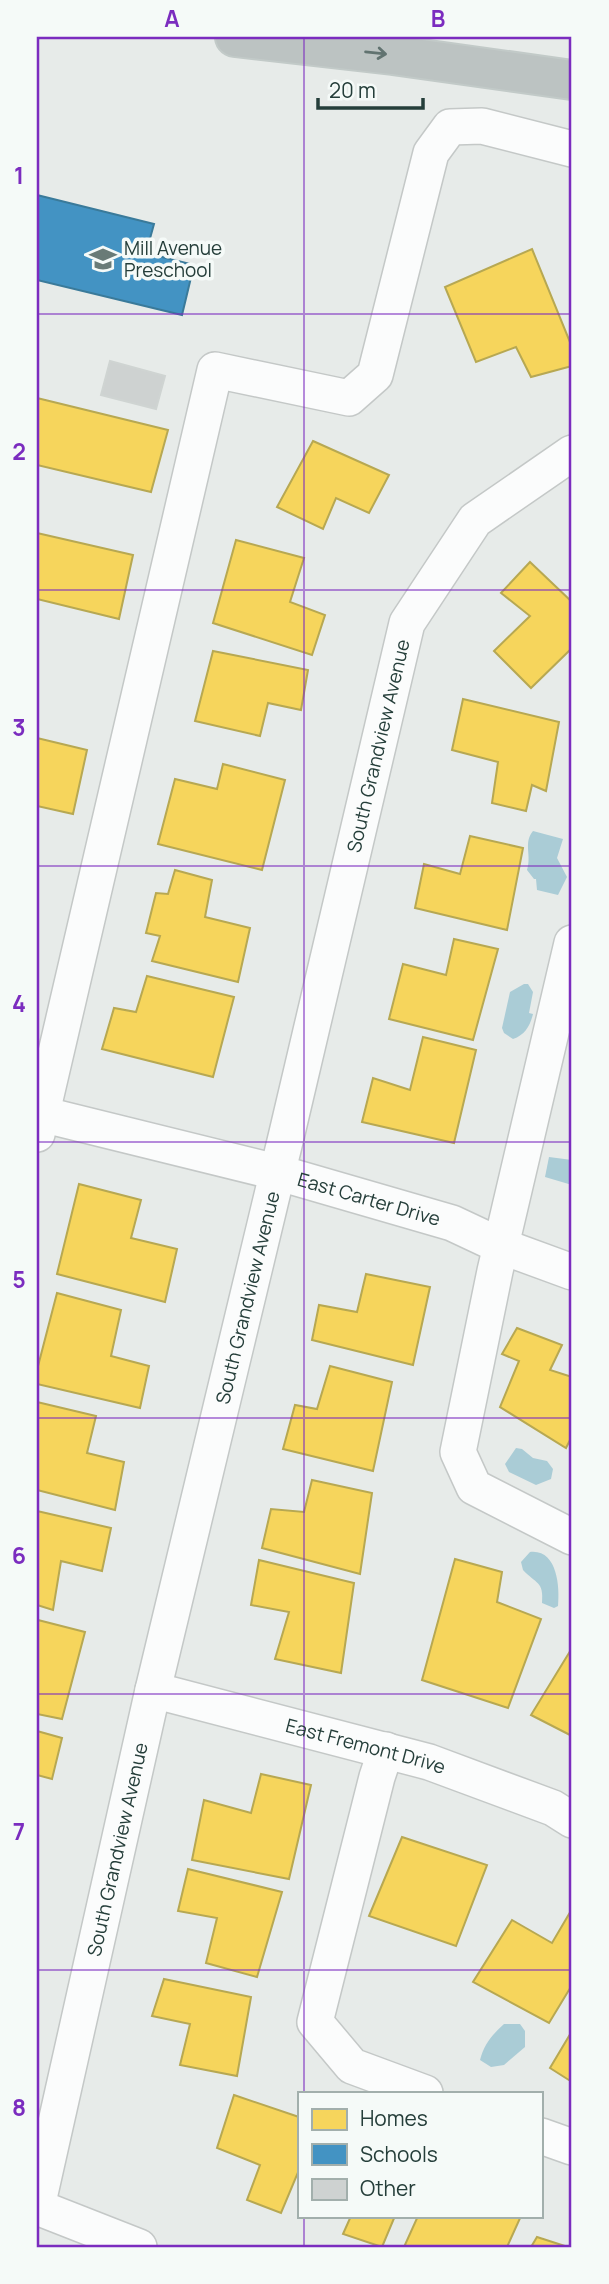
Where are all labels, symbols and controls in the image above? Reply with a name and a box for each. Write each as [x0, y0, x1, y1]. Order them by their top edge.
text: A [164, 2, 180, 34]
text: B [431, 2, 445, 34]
one-way arrow [364, 46, 386, 59]
scale bar [318, 66, 424, 110]
text: 20 m [329, 76, 376, 104]
text: 1 [14, 159, 24, 191]
place label: Mill Avenue Preschool [124, 235, 222, 283]
school or university icon: Mill Avenue Preschool [88, 244, 118, 274]
text: 2 [12, 435, 26, 467]
street label: South Grandview Avenue [340, 637, 416, 855]
text: 3 [12, 711, 26, 743]
text: 4 [12, 987, 26, 1019]
street label: East Carter Drive [295, 1166, 443, 1232]
street label: South Grandview Avenue [209, 1188, 286, 1407]
text: 5 [12, 1263, 26, 1295]
text: 6 [12, 1539, 26, 1571]
street label: East Fremont Drive [283, 1712, 449, 1780]
street label: South Grandview Avenue [81, 1740, 154, 1959]
text: 7 [13, 1815, 25, 1847]
text: 8 [12, 2091, 26, 2123]
legend [298, 2092, 542, 2218]
text: Homes [360, 2104, 428, 2132]
text: Schools [360, 2140, 438, 2168]
text: Other [360, 2174, 416, 2202]

